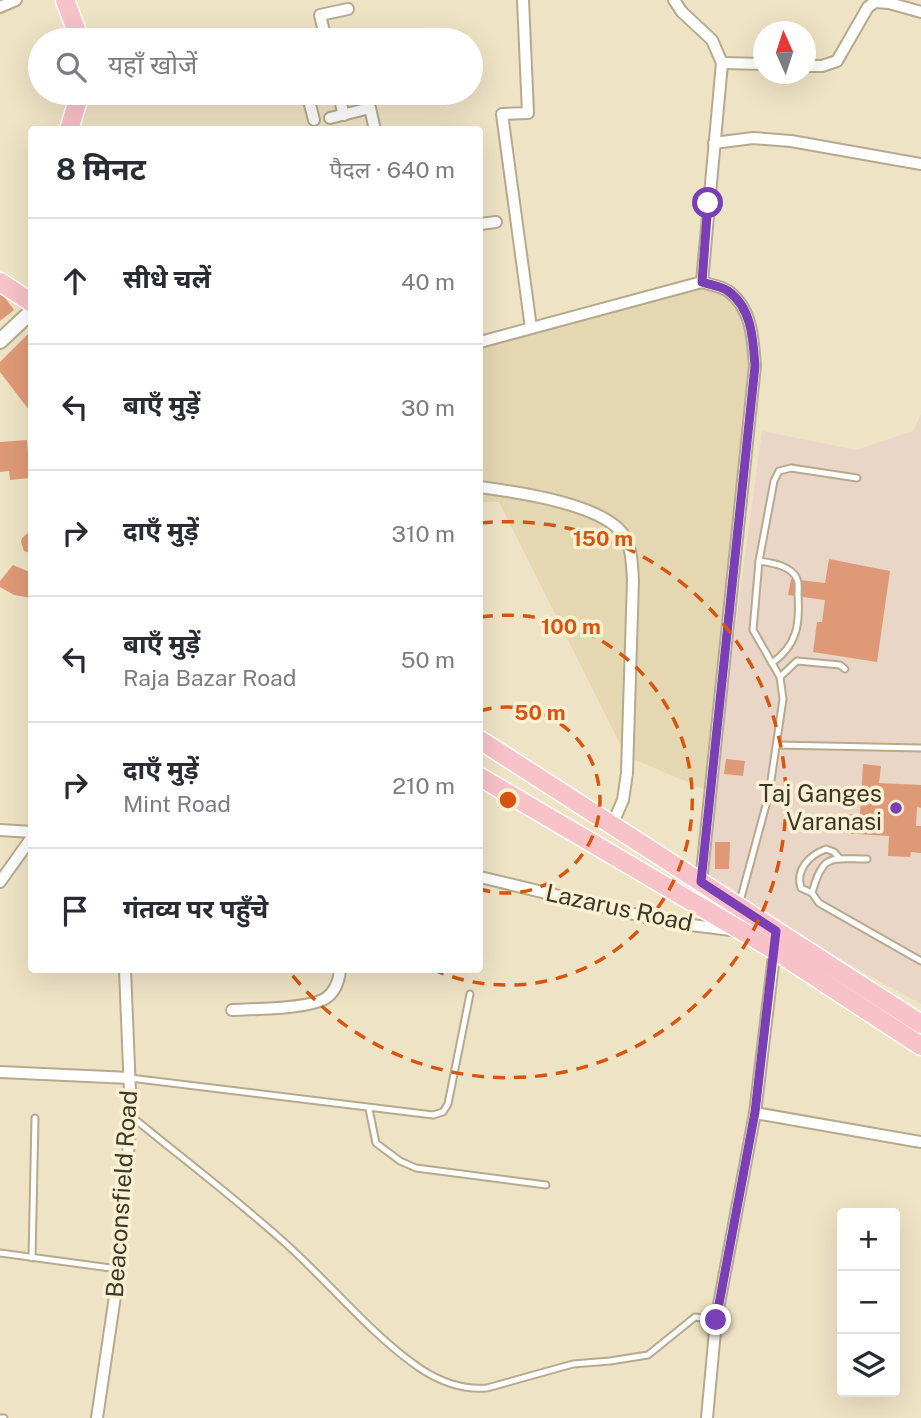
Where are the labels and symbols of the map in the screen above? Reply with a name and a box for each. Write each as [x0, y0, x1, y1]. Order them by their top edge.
north arrow [753, 21, 816, 84]
route start [692, 187, 723, 218]
text: 150 m [573, 526, 633, 551]
text: 100 m [541, 614, 601, 639]
text: 50 m [514, 700, 566, 725]
place label: Taj Ganges Varanasi [759, 779, 882, 835]
centre of rings [496, 788, 520, 812]
marker: Taj Ganges Varanasi [888, 800, 904, 816]
street label: Lazarus Road [543, 878, 695, 936]
street label: Beaconsfield Road [100, 1089, 142, 1299]
route end [700, 1304, 731, 1335]

